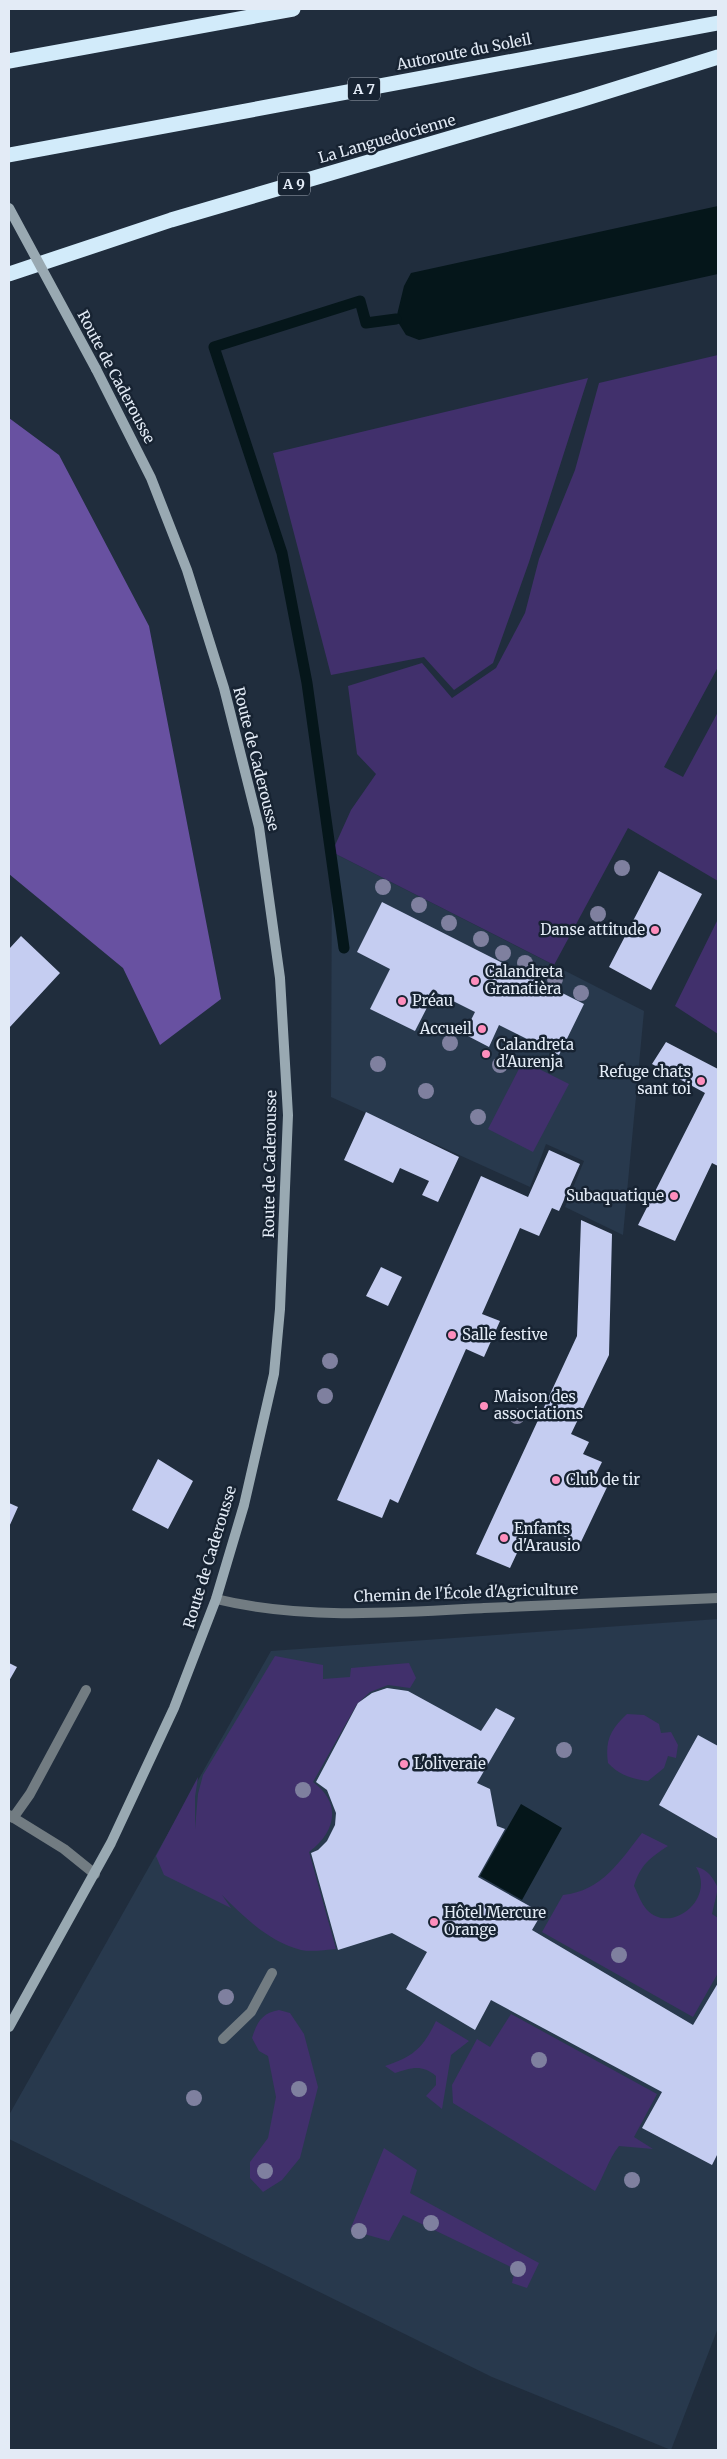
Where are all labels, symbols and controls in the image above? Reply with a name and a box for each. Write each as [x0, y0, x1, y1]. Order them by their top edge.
street label: Autoroute du Soleil [394, 29, 533, 74]
road number: A 7 [348, 78, 380, 100]
street label: La Languedocienne [316, 110, 458, 167]
road number: A 9 [278, 172, 310, 195]
street label: Route de Caderousse [73, 307, 160, 447]
street label: Route de Caderousse [229, 685, 284, 833]
place label: Danse attitude [540, 920, 645, 939]
marker: Danse attitude [649, 924, 661, 936]
place label: Calandreta Granatièra [485, 962, 563, 998]
marker: Calandreta Granatièra [469, 975, 481, 987]
place label: Préau [412, 991, 453, 1010]
marker: Préau [396, 995, 408, 1007]
place label: Accueil [419, 1019, 472, 1038]
marker: Accueil [476, 1023, 488, 1035]
place label: Calandreta d'Aurenja [496, 1035, 574, 1071]
marker: Calandreta d'Aurenja [480, 1048, 492, 1060]
place label: Refuge chats sant toi [599, 1062, 691, 1098]
marker: Refuge chats sant toi [695, 1075, 707, 1087]
street label: Route de Caderousse [259, 1090, 280, 1238]
place label: Subaquatique [566, 1186, 664, 1205]
marker: Subaquatique [668, 1190, 680, 1202]
place label: Salle festive [462, 1325, 548, 1344]
marker: Salle festive [446, 1329, 458, 1341]
place label: Maison des associations [494, 1387, 583, 1423]
marker: Maison des associations [478, 1400, 490, 1412]
place label: Club de tir [566, 1470, 640, 1489]
marker: Club de tir [550, 1474, 562, 1486]
street label: Route de Caderousse [179, 1483, 240, 1630]
place label: Enfants d'Arausio [514, 1519, 580, 1555]
marker: Enfants d'Arausio [498, 1532, 510, 1544]
street label: Chemin de l'École d'Agriculture [353, 1578, 579, 1606]
place label: L'oliveraie [414, 1754, 486, 1773]
marker: L'oliveraie [398, 1758, 410, 1770]
place label: Hôtel Mercure Orange [444, 1903, 546, 1939]
marker: Hôtel Mercure Orange [428, 1916, 440, 1928]

